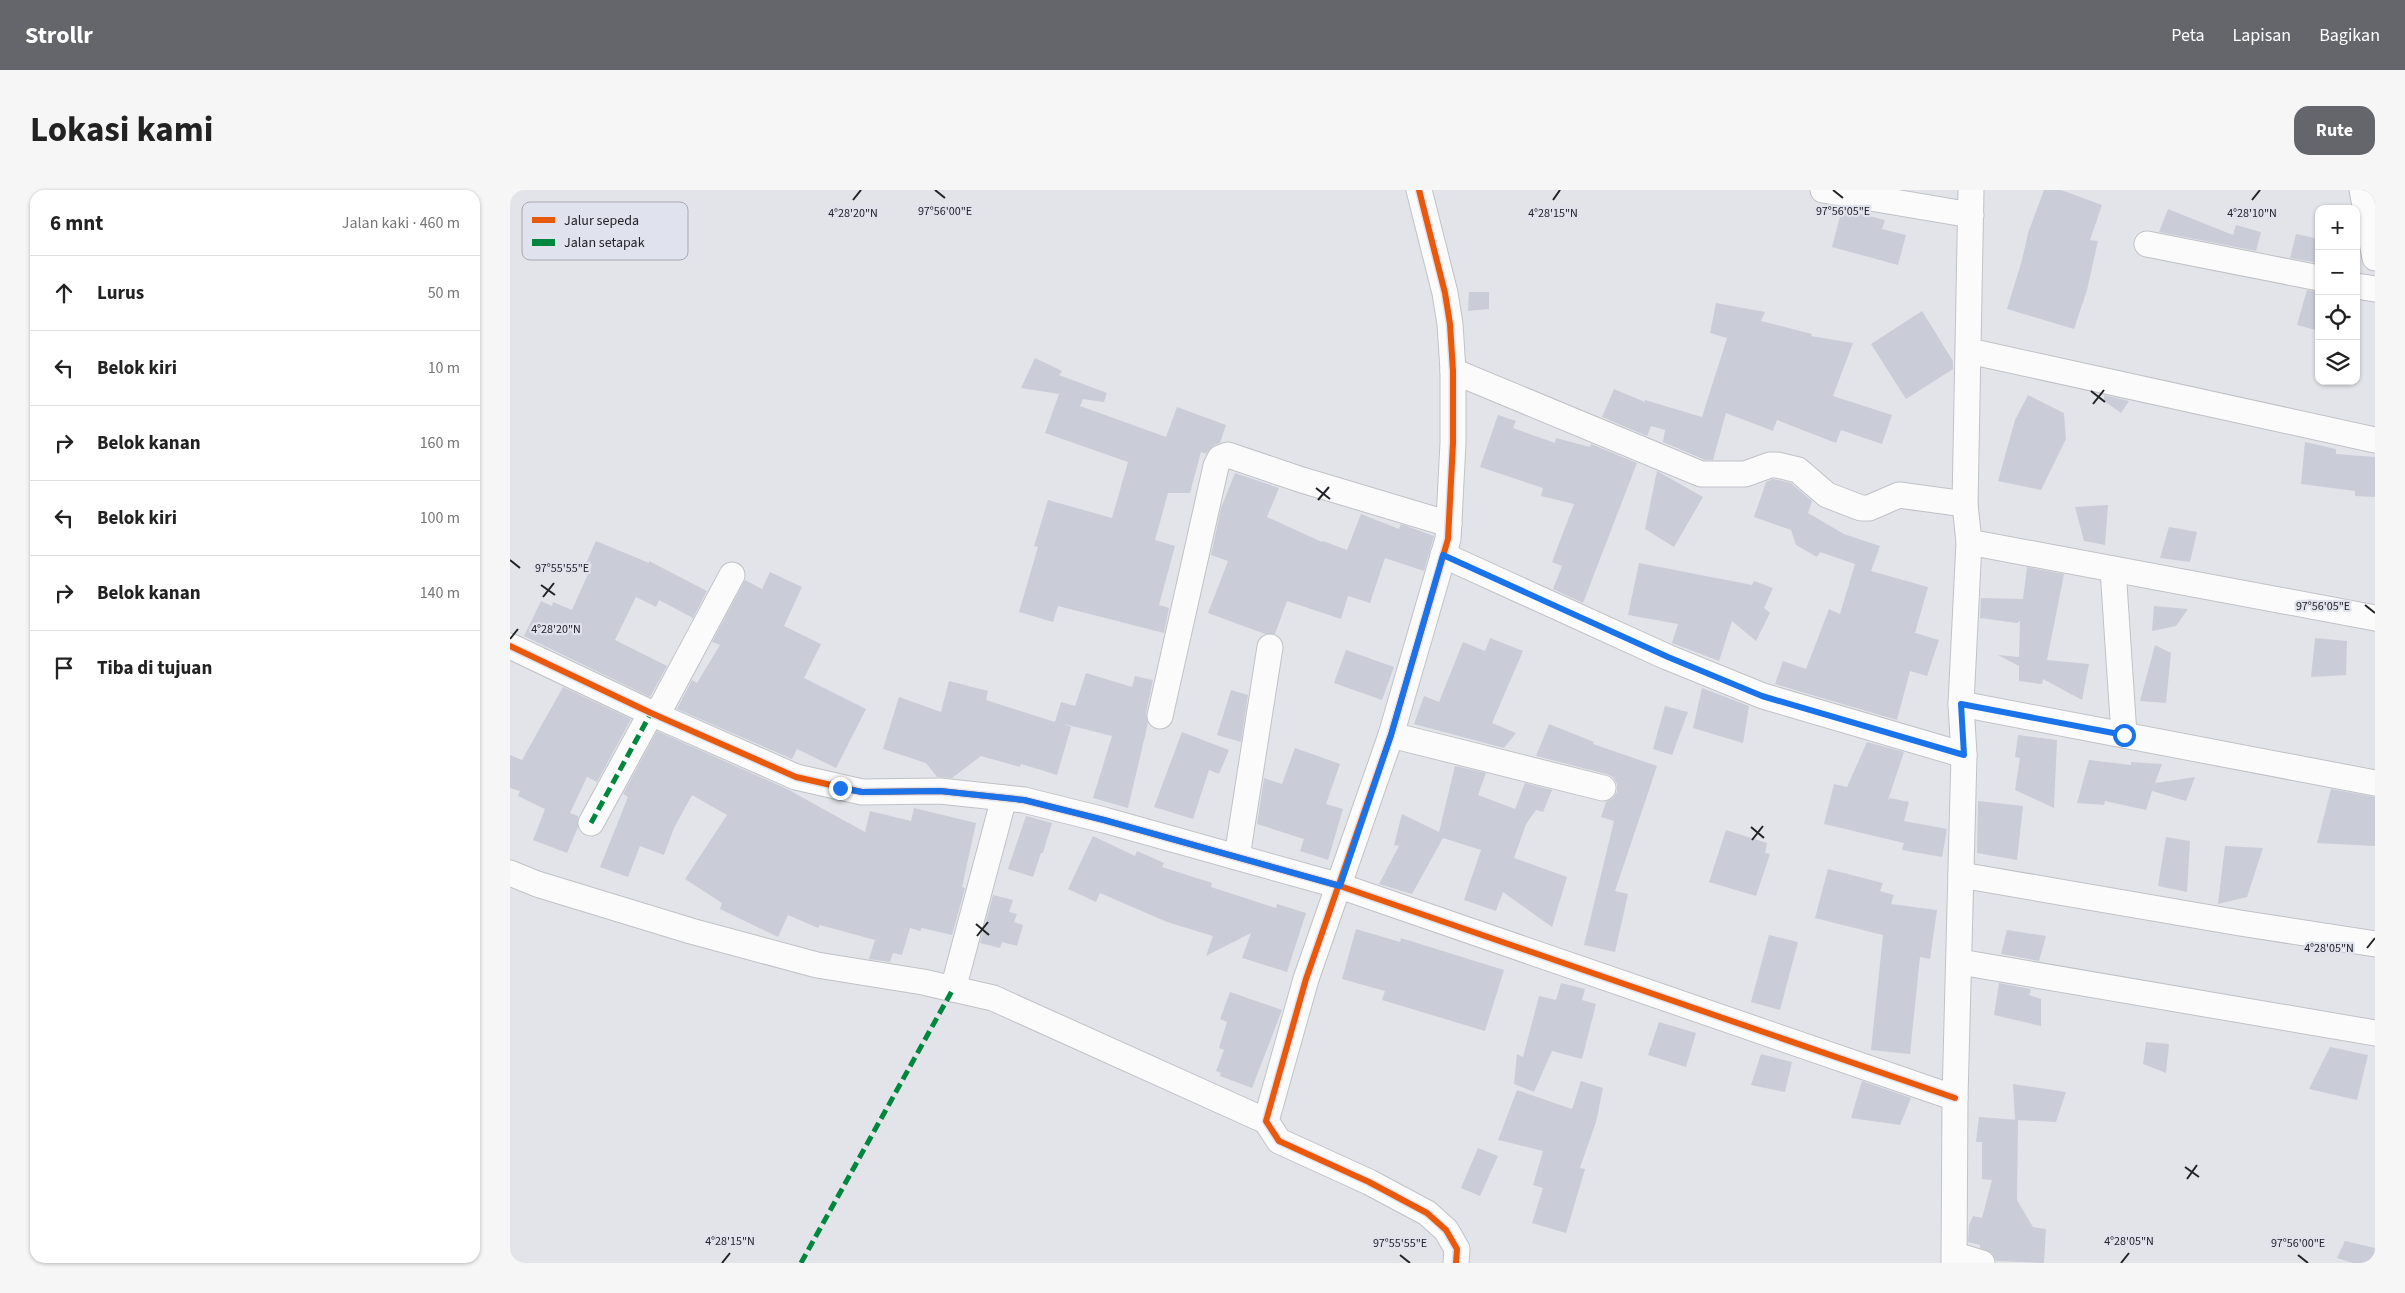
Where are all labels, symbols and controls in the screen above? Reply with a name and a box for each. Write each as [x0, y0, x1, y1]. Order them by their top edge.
text: Strollr [25, 18, 93, 53]
text: Peta [2171, 23, 2204, 48]
text: Lapisan [2232, 23, 2291, 48]
text: Bagikan [2319, 23, 2380, 48]
text: Lokasi kami [30, 105, 213, 155]
button: Rute [2294, 106, 2375, 155]
legend [522, 202, 688, 260]
text: 97°56'00"E [918, 203, 972, 220]
text: 97°56'05"E [1816, 203, 1870, 220]
text: 4°28'20"N [828, 205, 878, 222]
text: 4°28'15"N [1528, 205, 1578, 222]
text: 4°28'10"N [2227, 205, 2277, 222]
map controls [2315, 205, 2360, 385]
button: + [2315, 205, 2360, 250]
text: 6 mnt [50, 208, 103, 238]
text: Jalur sepeda [564, 211, 639, 231]
text: Jalan kaki · 460 m [342, 212, 460, 234]
text: Jalan setapak [564, 233, 645, 253]
button: − [2315, 250, 2360, 295]
icon: ahead [50, 279, 78, 307]
text: Lurus [97, 280, 144, 307]
text: 50 m [428, 282, 460, 304]
button: locate [2315, 295, 2360, 340]
button: layers [2315, 340, 2360, 385]
icon: left [50, 354, 78, 382]
text: Belok kiri [97, 355, 177, 382]
text: 10 m [428, 357, 460, 379]
icon: right [50, 429, 78, 457]
text: Belok kanan [97, 430, 201, 457]
text: 160 m [420, 432, 460, 454]
icon: left [50, 504, 78, 532]
text: Belok kiri [97, 505, 177, 532]
text: 100 m [420, 507, 460, 529]
text: 97°55'55"E [535, 560, 589, 577]
icon: right [50, 579, 78, 607]
text: Belok kanan [97, 580, 201, 607]
text: 140 m [420, 582, 460, 604]
text: 97°56'05"E [2296, 598, 2350, 615]
text: 4°28'20"N [531, 621, 581, 638]
icon: arrive [50, 654, 78, 682]
text: Tiba di tujuan [97, 655, 212, 682]
route start [2113, 724, 2136, 747]
route end [829, 777, 852, 800]
text: 4°28'05"N [2304, 940, 2354, 957]
text: 4°28'15"N [705, 1233, 755, 1250]
text: 4°28'05"N [2104, 1233, 2154, 1250]
text: 97°55'55"E [1373, 1235, 1427, 1252]
text: 97°56'00"E [2271, 1235, 2325, 1252]

